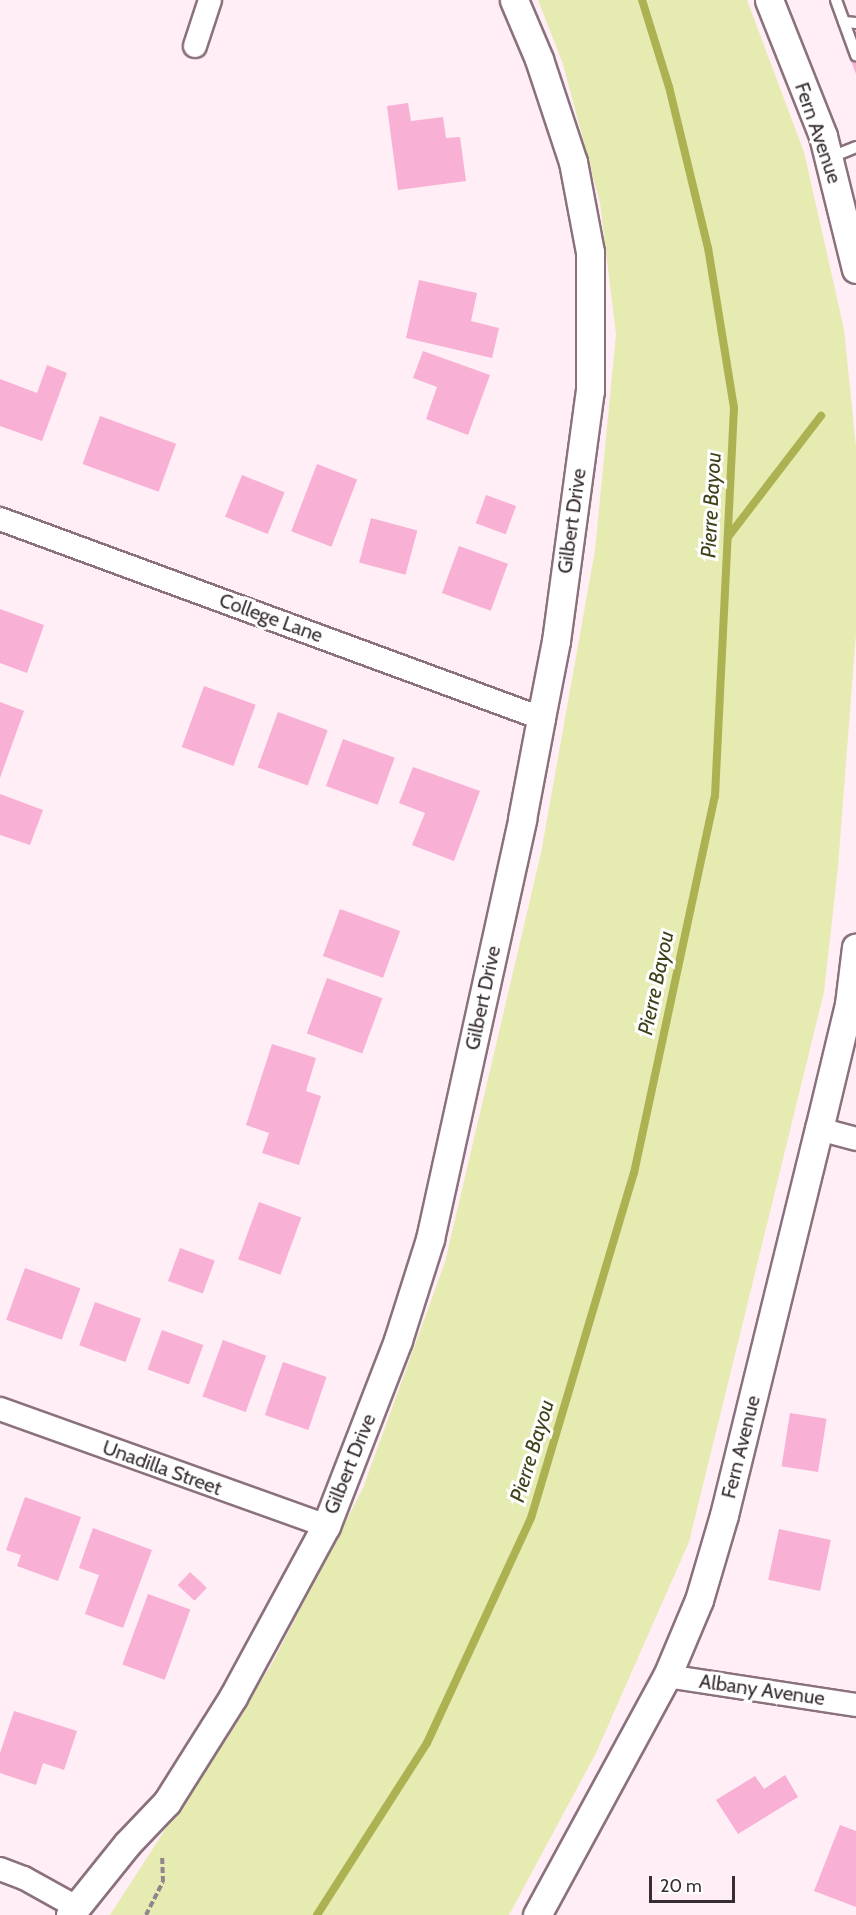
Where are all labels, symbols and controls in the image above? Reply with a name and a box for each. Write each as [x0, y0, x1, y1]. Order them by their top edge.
street label: Fern Avenue [790, 79, 846, 187]
water label: Pierre Bayou [696, 452, 726, 558]
street label: Gilbert Drive [553, 467, 591, 575]
street label: College Lane [216, 588, 326, 648]
water label: Pierre Bayou [633, 929, 679, 1037]
street label: Gilbert Drive [460, 944, 506, 1052]
street label: Fern Avenue [717, 1393, 765, 1501]
water label: Pierre Bayou [505, 1397, 559, 1505]
street label: Gilbert Drive [319, 1410, 381, 1518]
street label: Unadilla Street [99, 1435, 225, 1501]
street label: Albany Avenue [698, 1669, 826, 1711]
scale bar [652, 1864, 738, 1902]
text: 20 m [660, 1875, 702, 1897]

